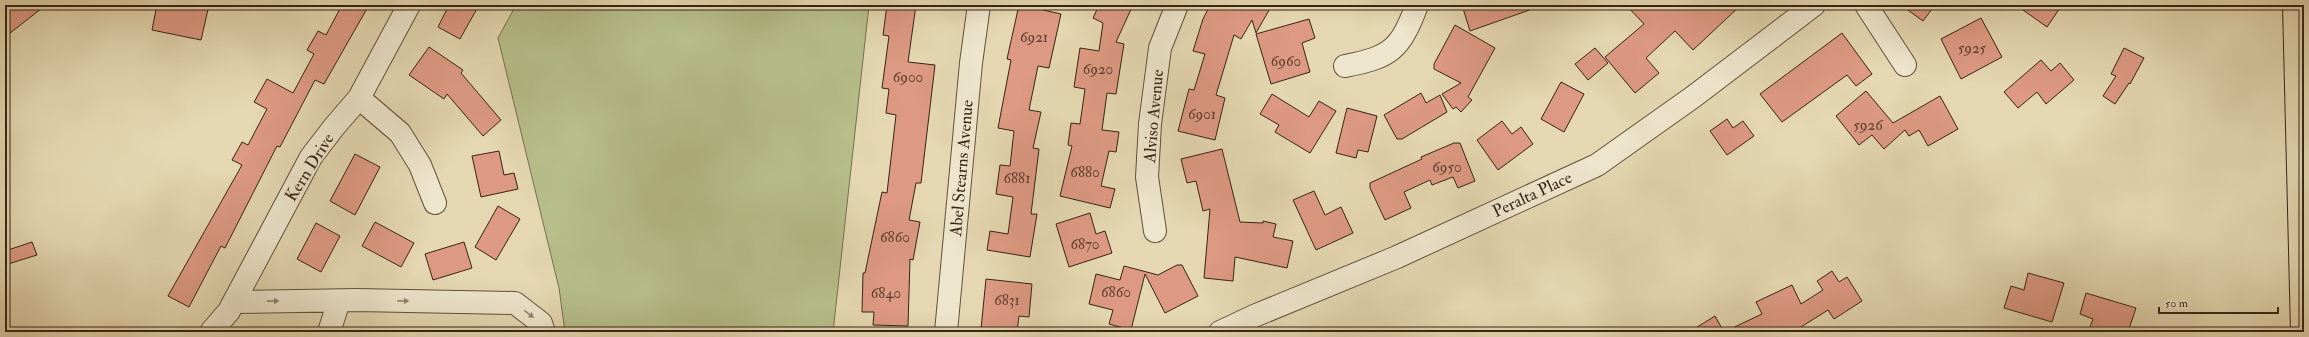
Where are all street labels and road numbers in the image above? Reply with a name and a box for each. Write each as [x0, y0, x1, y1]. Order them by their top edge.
street label: Alviso Avenue [1139, 68, 1168, 165]
street label: Abel Stearns Avenue [945, 99, 978, 238]
street label: Kern Drive [280, 129, 339, 205]
street label: Peralta Place [1489, 167, 1575, 222]

